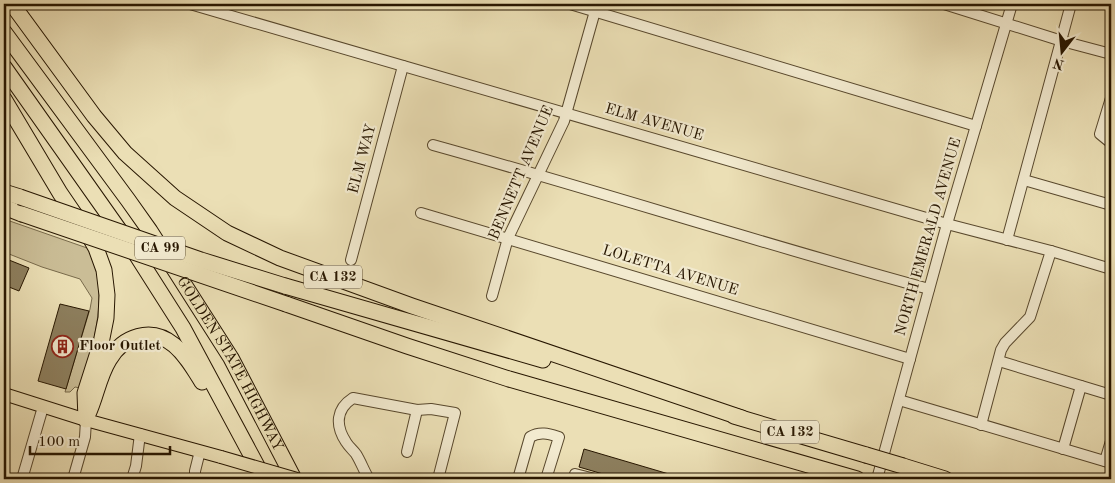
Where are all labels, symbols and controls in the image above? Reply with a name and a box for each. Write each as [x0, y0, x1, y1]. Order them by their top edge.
north arrow [1038, 28, 1088, 78]
text: N [1051, 55, 1066, 72]
street label: ELM AVENUE [603, 102, 705, 144]
street label: BENNETT AVENUE [487, 104, 557, 242]
street label: ELM WAY [346, 122, 380, 196]
street label: NORTH EMERALD AVENUE [893, 136, 965, 338]
road number: CA 99 [135, 237, 185, 260]
street label: LOLETTA AVENUE [600, 243, 740, 299]
road number: CA 132 [304, 266, 362, 288]
street label: GOLDEN STATE HIGHWAY [174, 274, 286, 454]
building icon: Floor Outlet [51, 334, 75, 358]
place label: Floor Outlet [79, 339, 162, 354]
road number: CA 132 [761, 421, 819, 444]
scale bar [30, 423, 170, 455]
text: 100 m [38, 435, 80, 450]

